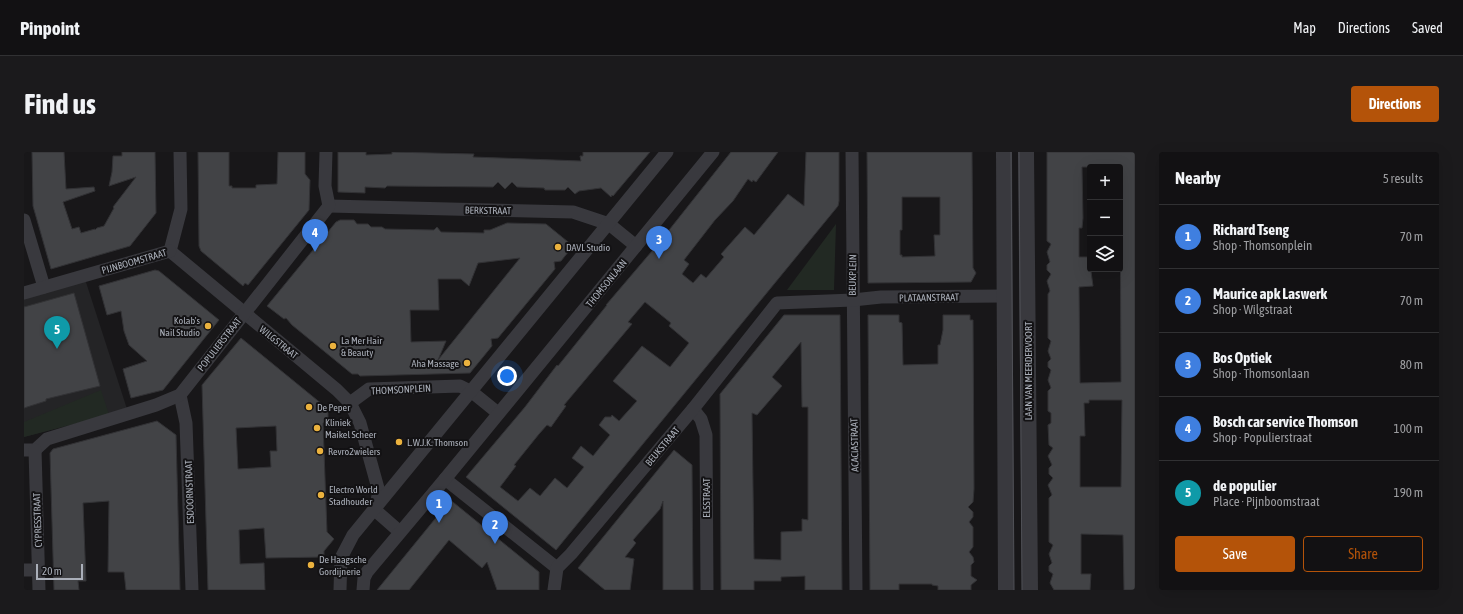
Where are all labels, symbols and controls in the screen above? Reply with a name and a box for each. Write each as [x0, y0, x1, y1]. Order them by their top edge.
text: Pinpoint [20, 17, 80, 39]
text: Map [1293, 20, 1316, 36]
text: Directions [1338, 20, 1390, 36]
text: Saved [1412, 20, 1443, 36]
button: Directions [1351, 86, 1439, 122]
text: Find us [24, 88, 96, 120]
map controls [1087, 164, 1123, 272]
button: + [1087, 164, 1123, 200]
text: Nearby [1175, 168, 1221, 188]
text: 5 results [1383, 171, 1423, 186]
button: − [1087, 200, 1123, 236]
street label: BERKSTRAAT [465, 205, 512, 216]
pin: 4 [302, 219, 328, 252]
text: Richard Tseng [1213, 221, 1289, 238]
pin: 3 [646, 226, 672, 259]
text: 1 [1185, 229, 1191, 244]
text: 70 m [1400, 229, 1423, 244]
button: layers [1087, 236, 1123, 272]
text: Shop · Thomsonplein [1213, 238, 1312, 253]
marker: DAVL Studio [553, 242, 563, 252]
place label: DAVL Studio [566, 242, 610, 253]
street label: PIJNBOOMSTRAAT [100, 247, 168, 276]
street label: BEUKPLEIN [847, 254, 858, 296]
street label: THOMSONLAAN [584, 257, 629, 309]
text: Maurice apk Laswerk [1213, 285, 1327, 302]
street label: PLATAANSTRAAT [899, 291, 960, 304]
text: 2 [1185, 293, 1191, 308]
text: 70 m [1400, 293, 1423, 308]
text: Shop · Wilgstraat [1213, 302, 1292, 317]
place label: Kolab's Nail Studio [159, 315, 200, 338]
street label: POPULIERSTRAAT [195, 315, 244, 373]
pin: 5 [44, 316, 70, 349]
marker: Kolab's Nail Studio [203, 321, 213, 331]
street label: LAAN VAN MEERDERVOORT [1023, 321, 1034, 420]
street label: WILGSTRAAT [257, 324, 301, 362]
place label: La Mer Hair & Beauty [341, 335, 383, 358]
marker: La Mer Hair & Beauty [328, 341, 338, 351]
text: Bos Optiek [1213, 349, 1272, 366]
text: 3 [1185, 357, 1191, 372]
text: 80 m [1400, 357, 1423, 372]
place label: Aha Massage [412, 358, 459, 369]
marker: Aha Massage [462, 358, 472, 368]
your location [497, 366, 517, 386]
text: Shop · Thomsonlaan [1213, 366, 1309, 381]
street label: THOMSONPLEIN [371, 382, 431, 397]
marker: De Peper [304, 402, 314, 412]
place label: De Peper [317, 402, 351, 413]
text: Bosch car service Thomson [1213, 413, 1358, 430]
place label: Kliniek Maikel Scheer [325, 417, 377, 440]
street label: ACACIASTRAAT [849, 417, 860, 472]
text: 4 [1185, 421, 1191, 436]
text: 100 m [1394, 421, 1423, 436]
marker: Kliniek Maikel Scheer [312, 423, 322, 433]
street label: BEUKSTRAAT [643, 424, 682, 468]
text: Shop · Populierstraat [1213, 430, 1312, 445]
marker: L.W.J.K. Thomson [394, 437, 404, 447]
place label: L.W.J.K. Thomson [407, 437, 468, 448]
marker: Revro2wielers [315, 446, 325, 456]
place label: Revro2wielers [328, 446, 381, 457]
street label: ESDOORNSTRAAT [183, 459, 196, 524]
text: de populier [1213, 477, 1276, 494]
street label: ELSSTRAAT [701, 478, 712, 518]
place label: Electro World Stadhouder [329, 484, 378, 507]
text: 5 [1185, 485, 1191, 500]
text: 190 m [1394, 485, 1423, 500]
marker: Electro World Stadhouder [316, 490, 326, 500]
pin: 1 [426, 490, 452, 523]
street label: CYPRESSTRAAT [31, 492, 44, 548]
text: Place · Pijnboomstraat [1213, 494, 1320, 509]
pin: 2 [482, 511, 508, 544]
button: Save [1175, 536, 1295, 572]
button: Share [1303, 536, 1423, 572]
place label: De Haagsche Gordijnerie [319, 554, 367, 577]
marker: De Haagsche Gordijnerie [306, 560, 316, 570]
scale bar [36, 562, 83, 581]
text: 20 m [42, 565, 62, 577]

